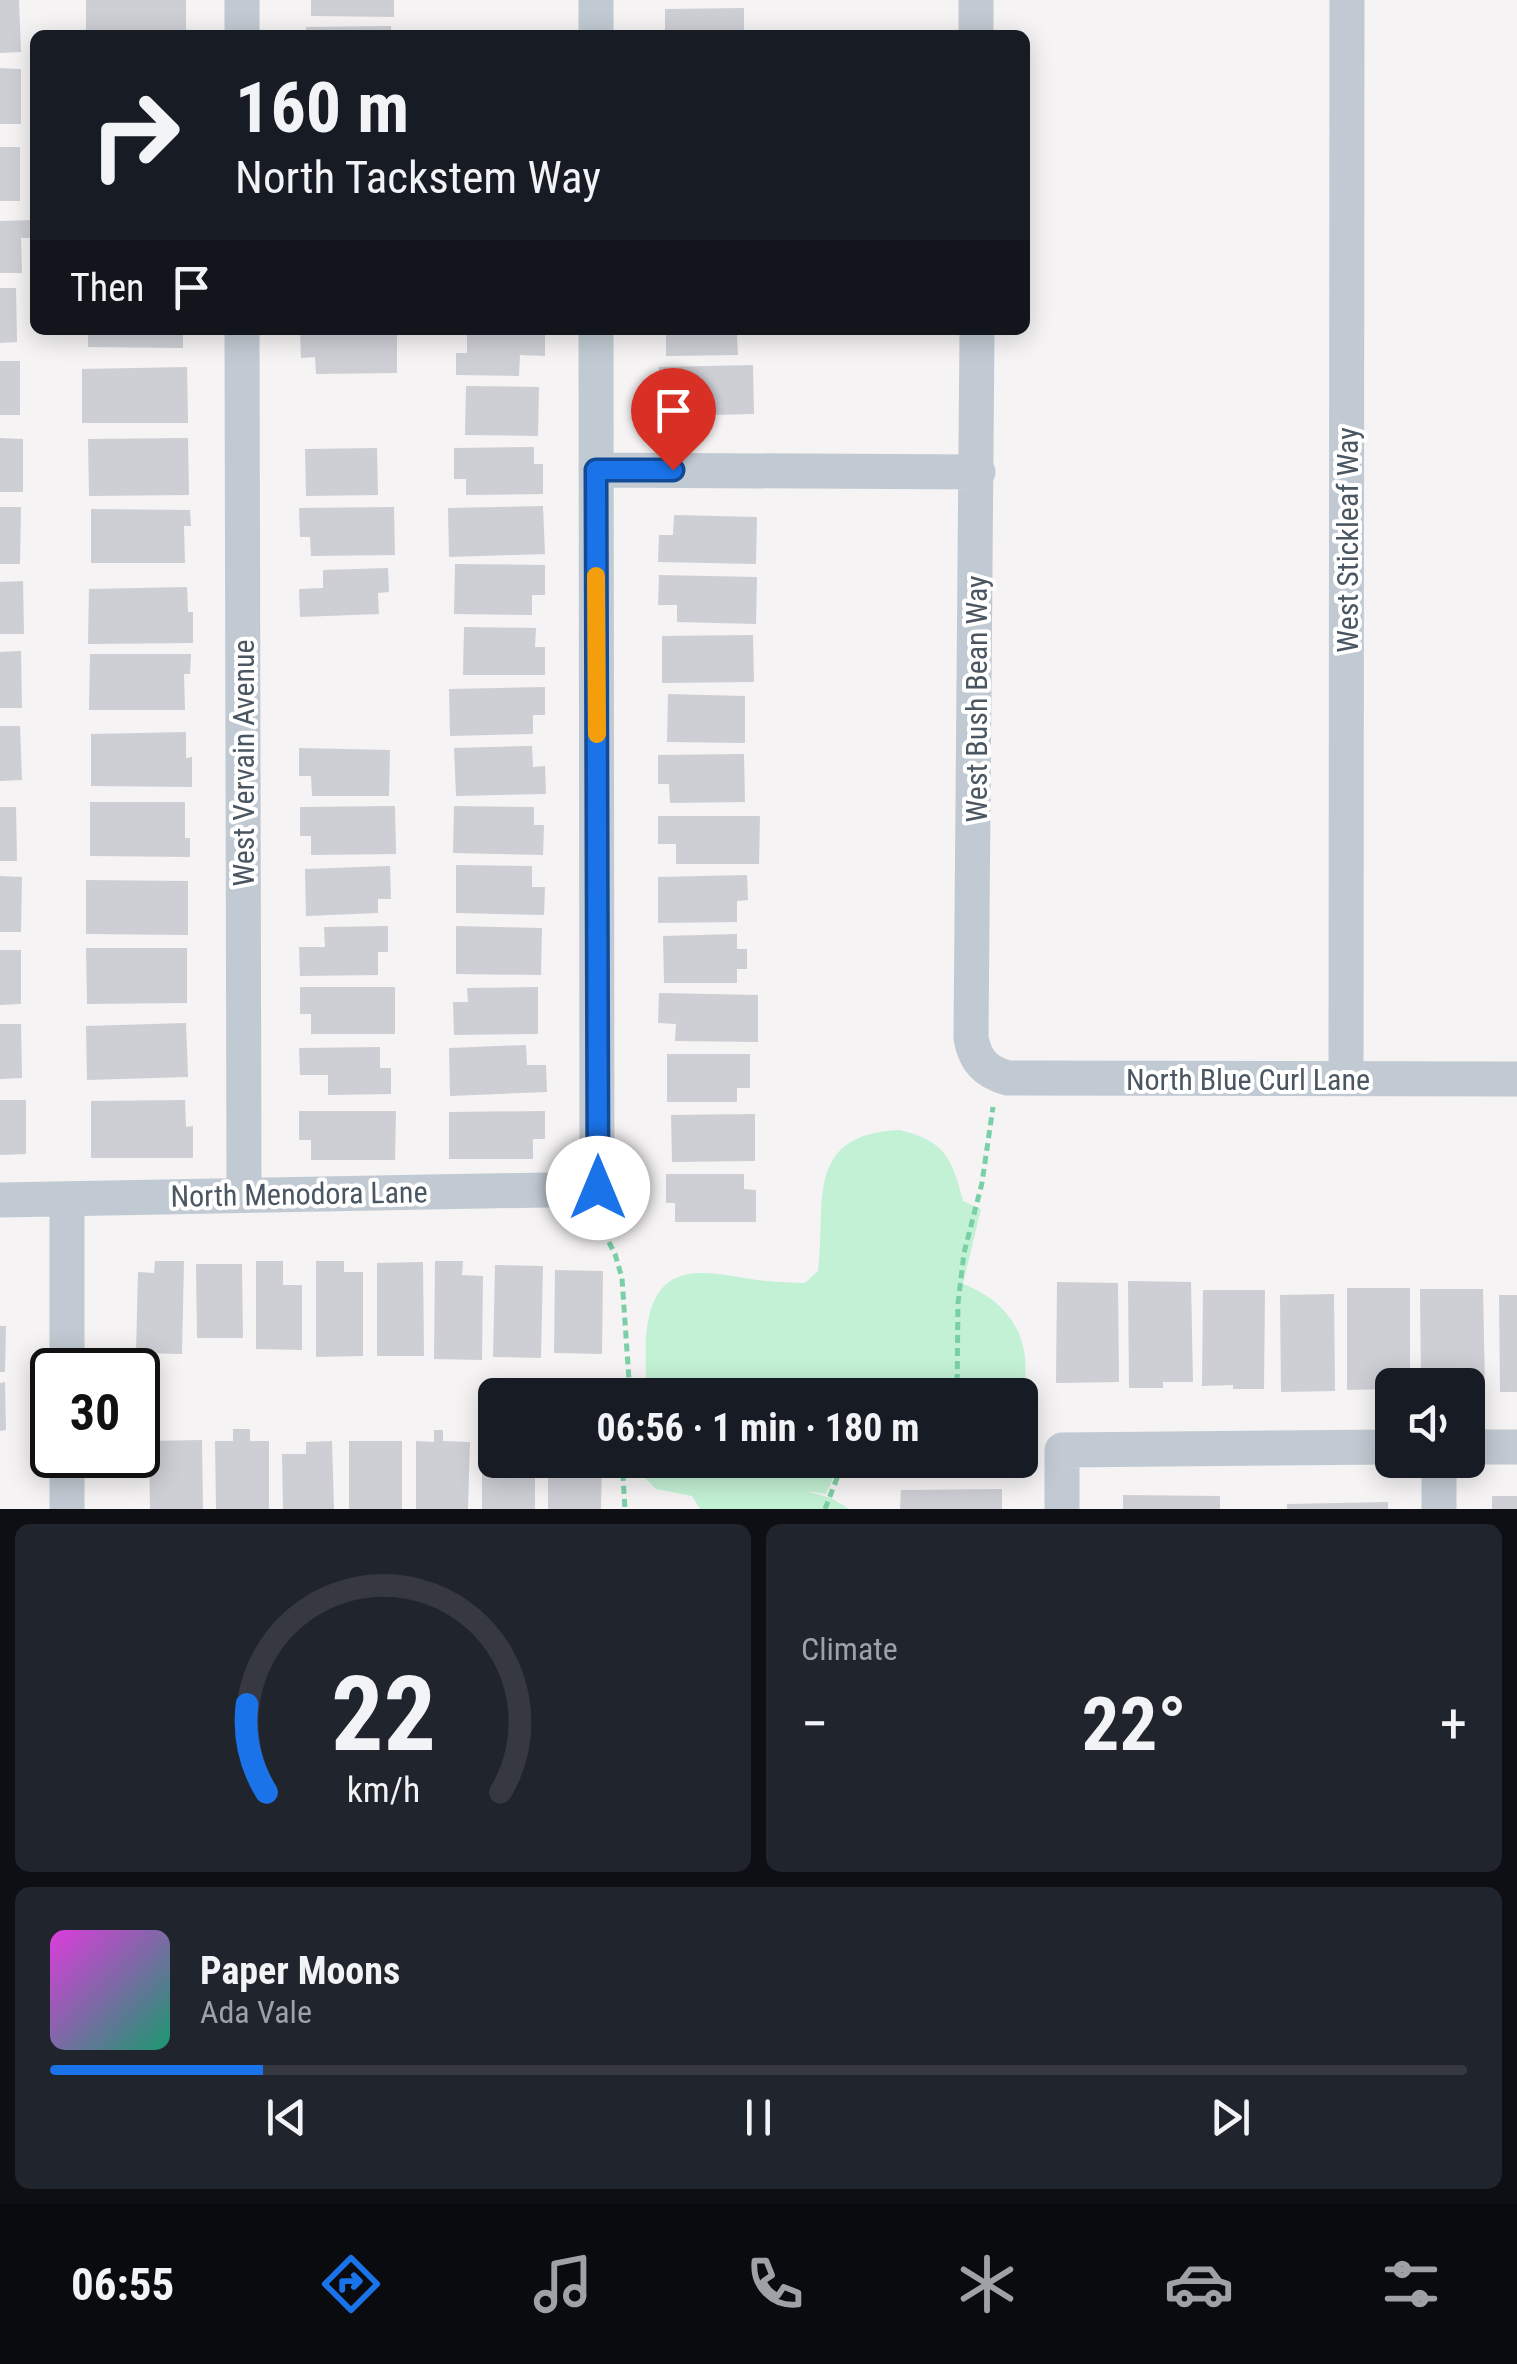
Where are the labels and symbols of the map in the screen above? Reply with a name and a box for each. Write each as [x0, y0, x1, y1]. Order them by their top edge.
pin [631, 368, 716, 471]
street label: West Stickleaf Way [1330, 427, 1365, 653]
street label: West Bush Bean Way [959, 575, 994, 823]
street label: West Vervain Avenue [226, 639, 261, 887]
street label: North Blue Curl Lane [1126, 1062, 1370, 1097]
position arrow [546, 1136, 650, 1240]
street label: North Menodora Lane [170, 1174, 428, 1214]
speed limit sign: 30 [30, 1348, 160, 1478]

